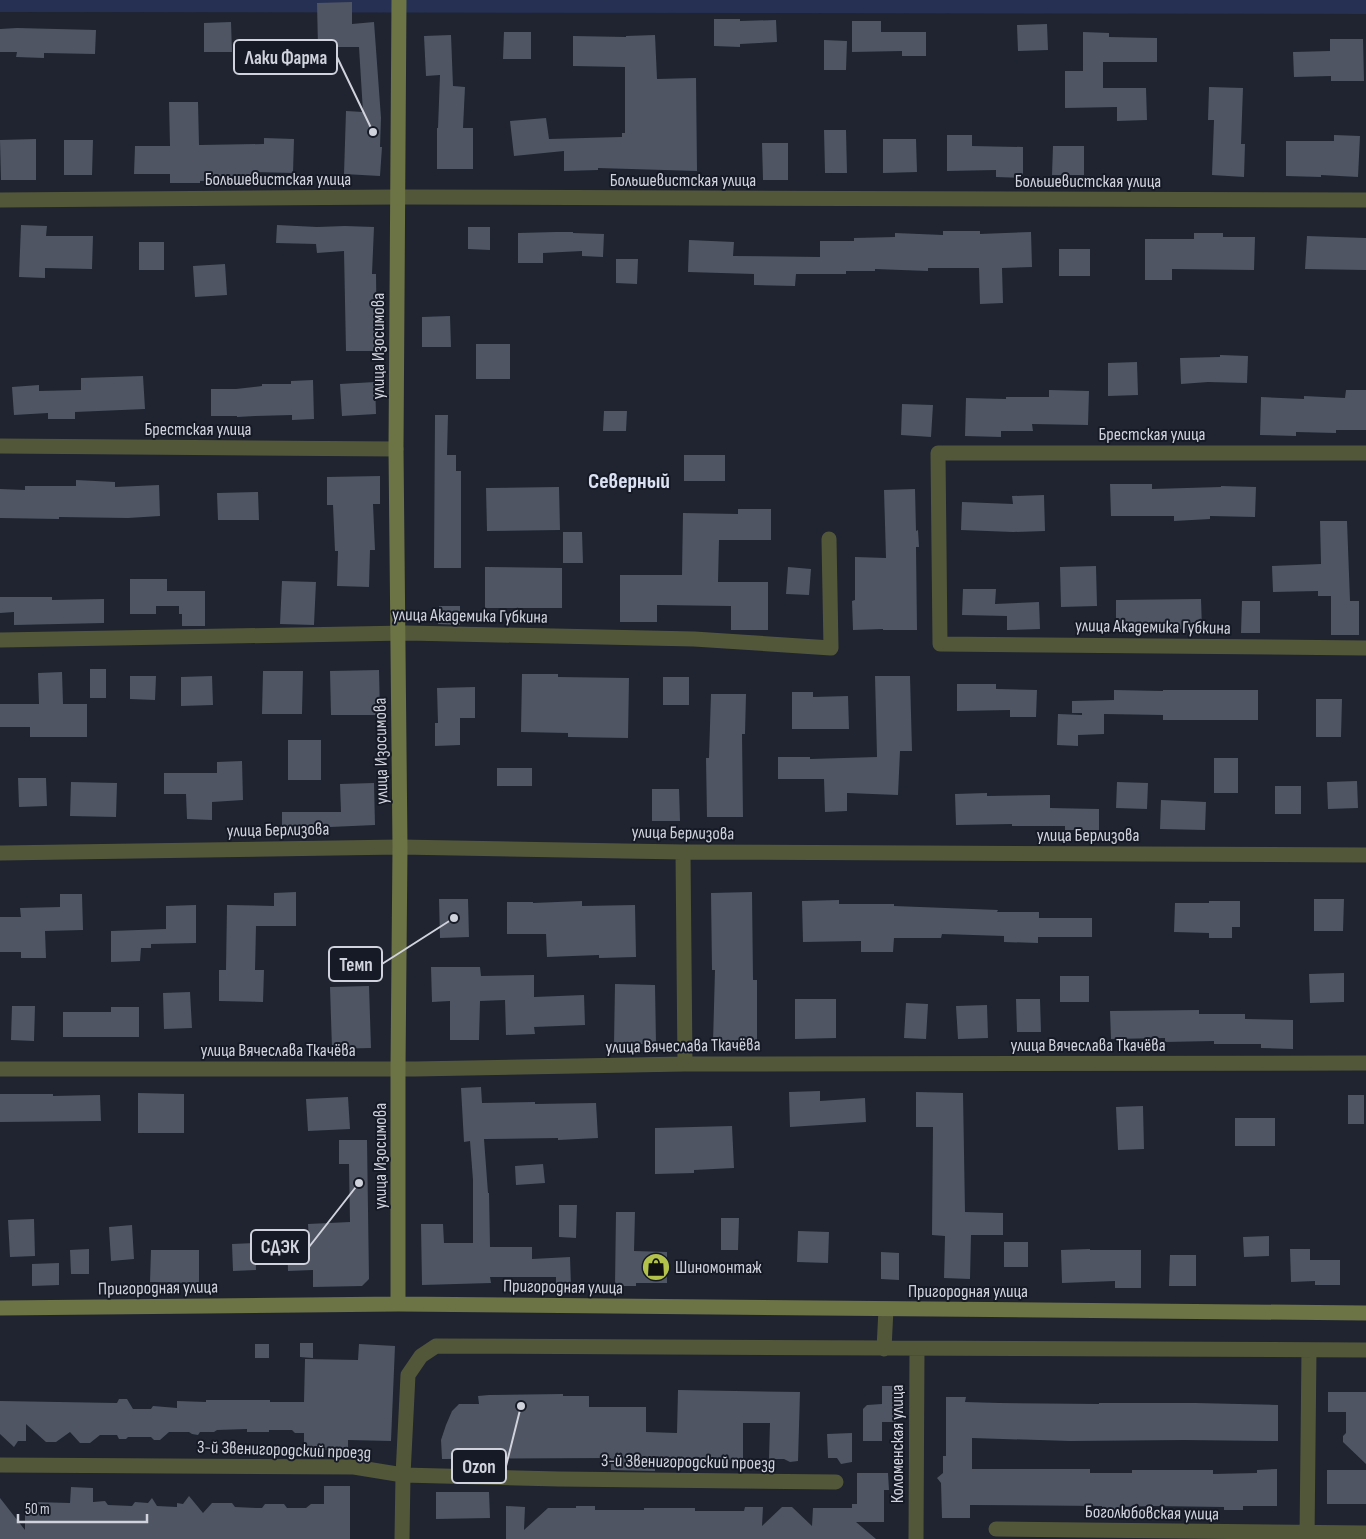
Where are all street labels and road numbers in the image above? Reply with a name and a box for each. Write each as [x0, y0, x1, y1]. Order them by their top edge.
street label: Большевистская улица [205, 169, 351, 190]
street label: Большевистская улица [610, 170, 756, 191]
street label: Большевистская улица [1015, 171, 1161, 192]
street label: улица Изосимова [368, 293, 389, 399]
street label: Брестская улица [144, 419, 252, 440]
street label: Брестская улица [1098, 424, 1206, 445]
street label: улица Академика Губкина [392, 604, 548, 628]
street label: улица Академика Губкина [1075, 615, 1231, 639]
street label: улица Изосимова [370, 698, 392, 804]
street label: улица Берлизова [226, 819, 330, 841]
street label: улица Берлизова [631, 822, 735, 844]
street label: улица Берлизова [1037, 825, 1139, 846]
street label: улица Вячеслава Ткачёва [605, 1034, 761, 1058]
street label: улица Вячеслава Ткачёва [1010, 1035, 1166, 1056]
street label: улица Вячеслава Ткачёва [200, 1040, 356, 1061]
street label: улица Изосимова [370, 1103, 391, 1209]
street label: Пригородная улица [503, 1275, 623, 1299]
street label: Пригородная улица [98, 1276, 218, 1300]
street label: Пригородная улица [908, 1281, 1028, 1302]
street label: Коломенская улица [887, 1385, 908, 1503]
street label: 3-й Звенигородский проезд [196, 1436, 372, 1464]
street label: 3-й Звенигородский проезд [601, 1450, 775, 1474]
street label: Боголюбовская улица [1085, 1501, 1219, 1525]

